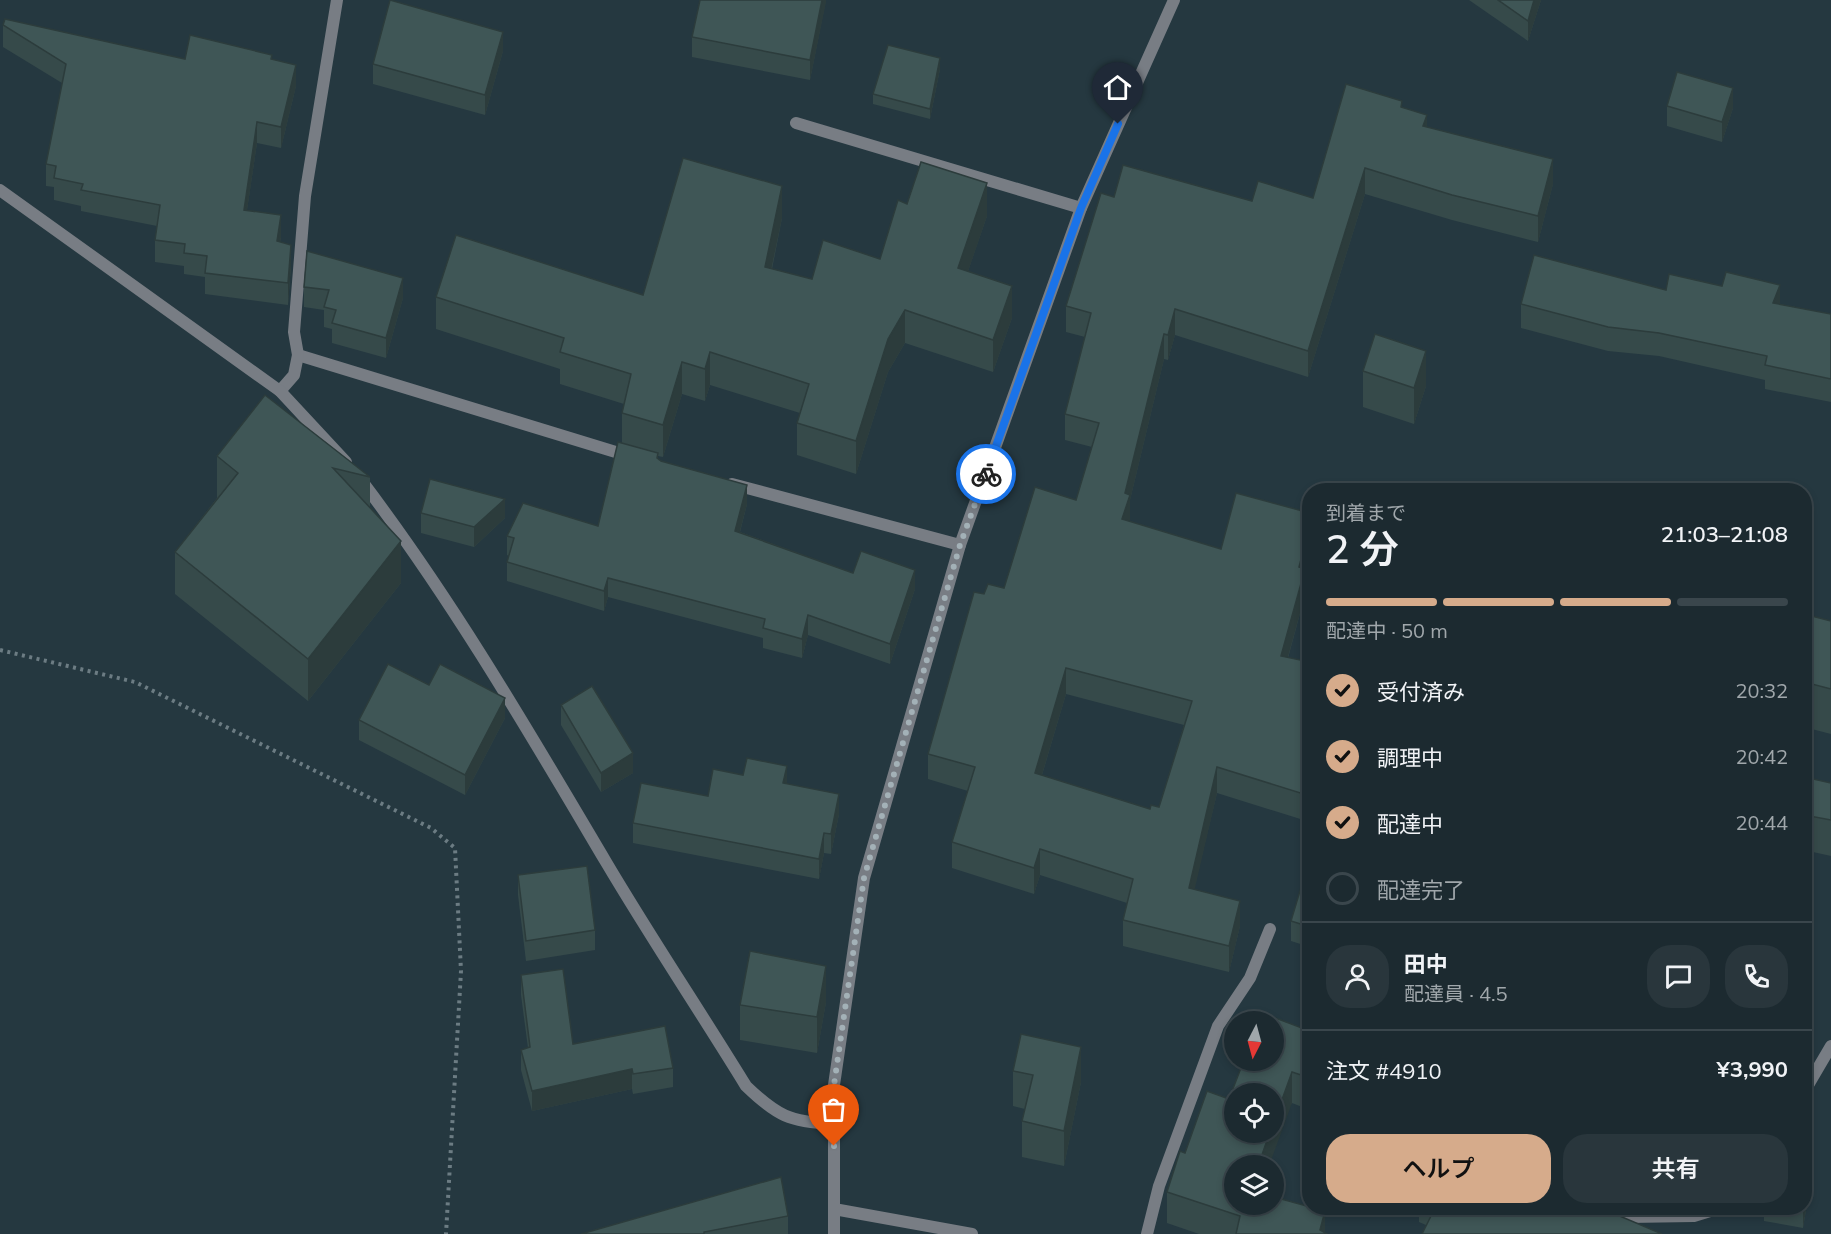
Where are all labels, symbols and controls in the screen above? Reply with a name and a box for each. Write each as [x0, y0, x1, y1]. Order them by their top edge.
pin [1092, 62, 1143, 124]
icon: home [1101, 71, 1134, 104]
courier [956, 444, 1016, 504]
icon: bike [970, 458, 1003, 491]
text: 到着まで [1326, 500, 1406, 525]
text: 21:03–21:08 [1661, 520, 1788, 548]
text: 2 分 [1326, 524, 1399, 573]
text: 配達中 · 50 m [1326, 618, 1448, 643]
icon: check [1326, 674, 1359, 707]
text: 受付済み [1377, 678, 1465, 706]
text: 20:32 [1735, 678, 1788, 703]
icon: check [1326, 740, 1359, 773]
text: 調理中 [1377, 744, 1443, 772]
text: 20:42 [1735, 744, 1788, 769]
icon: check [1326, 806, 1359, 839]
text: 配達中 [1377, 810, 1443, 838]
text: 20:44 [1735, 810, 1788, 835]
text: 配達完了 [1377, 876, 1465, 904]
button: person [1326, 945, 1389, 1008]
button: chat [1647, 945, 1710, 1008]
button: phone [1725, 945, 1788, 1008]
text: 田中 [1404, 950, 1448, 978]
text: 配達員 · 4.5 [1404, 981, 1508, 1006]
north arrow [1224, 1011, 1284, 1071]
map controls [1224, 1011, 1284, 1215]
text: ¥3,990 [1717, 1055, 1788, 1083]
text: 注文 #4910 [1326, 1057, 1442, 1085]
button: locate [1224, 1083, 1284, 1143]
pin [808, 1084, 859, 1146]
icon: bag [817, 1093, 850, 1126]
button: ヘルプ [1326, 1134, 1551, 1203]
button: 共有 [1563, 1134, 1788, 1203]
button: layers [1224, 1155, 1284, 1215]

